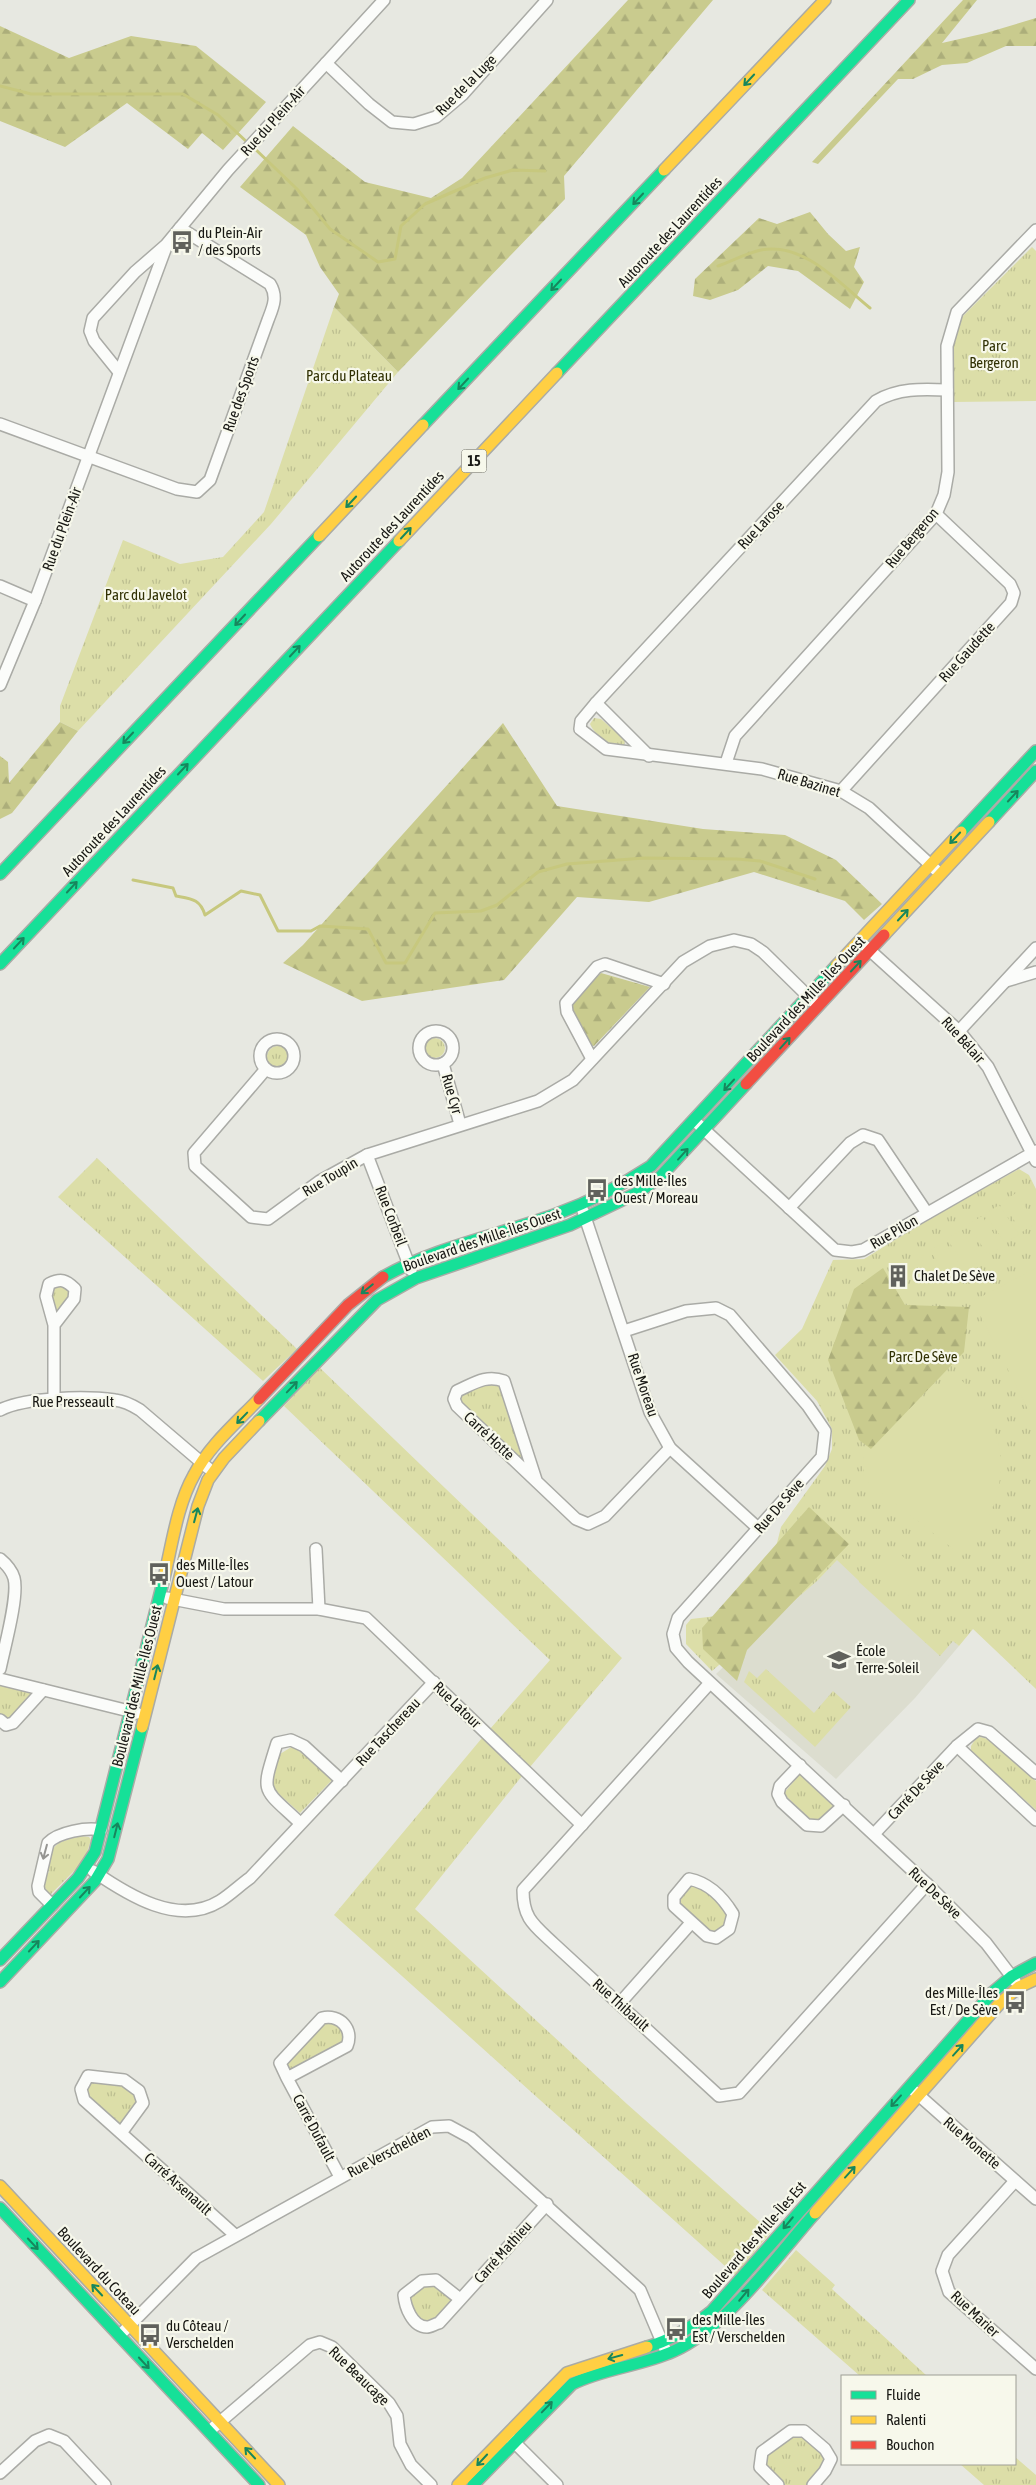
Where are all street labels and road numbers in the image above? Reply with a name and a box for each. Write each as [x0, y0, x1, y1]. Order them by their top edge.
street label: Rue de la Luge [432, 51, 500, 118]
street label: Rue du Plein-Air [237, 82, 309, 159]
street label: Autoroute des Laurentides [614, 173, 725, 290]
street label: Rue des Sports [219, 354, 262, 434]
road number: 15 [462, 450, 486, 472]
street label: Autoroute des Laurentides [336, 467, 447, 584]
street label: Rue du Plein-Air [39, 484, 85, 573]
street label: Rue Larose [734, 497, 787, 552]
street label: Rue Bergeron [882, 504, 942, 571]
street label: Rue Gaudette [935, 618, 998, 685]
street label: Autoroute des Laurentides [58, 762, 169, 879]
street label: Rue Bazinet [776, 765, 843, 800]
street label: Boulevard des Mille-Îles Ouest [743, 932, 868, 1065]
street label: Rue Bélair [938, 1013, 989, 1067]
street label: Rue Cyr [439, 1072, 466, 1116]
street label: Rue Toupin [299, 1153, 360, 1200]
street label: Rue Corbeil [372, 1183, 411, 1248]
street label: Boulevard des Mille-Îles Ouest [401, 1204, 563, 1275]
street label: Rue Pilon [867, 1211, 921, 1252]
street label: Rue Moreau [625, 1351, 662, 1419]
street label: Rue Presseault [32, 1393, 114, 1410]
street label: Carré Hotte [461, 1408, 518, 1463]
street label: Rue De Sève [750, 1475, 807, 1536]
street label: Boulevard des Mille-Îles Ouest [108, 1603, 165, 1768]
street label: Rue Latour [430, 1678, 485, 1732]
street label: Rue Taschereau [352, 1694, 423, 1769]
street label: Carré De Sève [884, 1756, 947, 1823]
street label: Rue De Sève [905, 1863, 965, 1922]
street label: Rue Thibault [590, 1975, 653, 2034]
street label: Carré Dufault [290, 2091, 339, 2164]
street label: Rue Monette [940, 2113, 1004, 2172]
street label: Rue Verschelden [344, 2123, 433, 2181]
street label: Carré Arsenault [141, 2149, 216, 2218]
street label: Boulevard des Mille-Îles Est [698, 2178, 809, 2302]
street label: Carré Mathieu [470, 2217, 535, 2286]
street label: Boulevard du Coteau [54, 2223, 144, 2318]
street label: Rue Marier [948, 2287, 1003, 2341]
street label: Rue Beaucage [326, 2343, 393, 2409]

